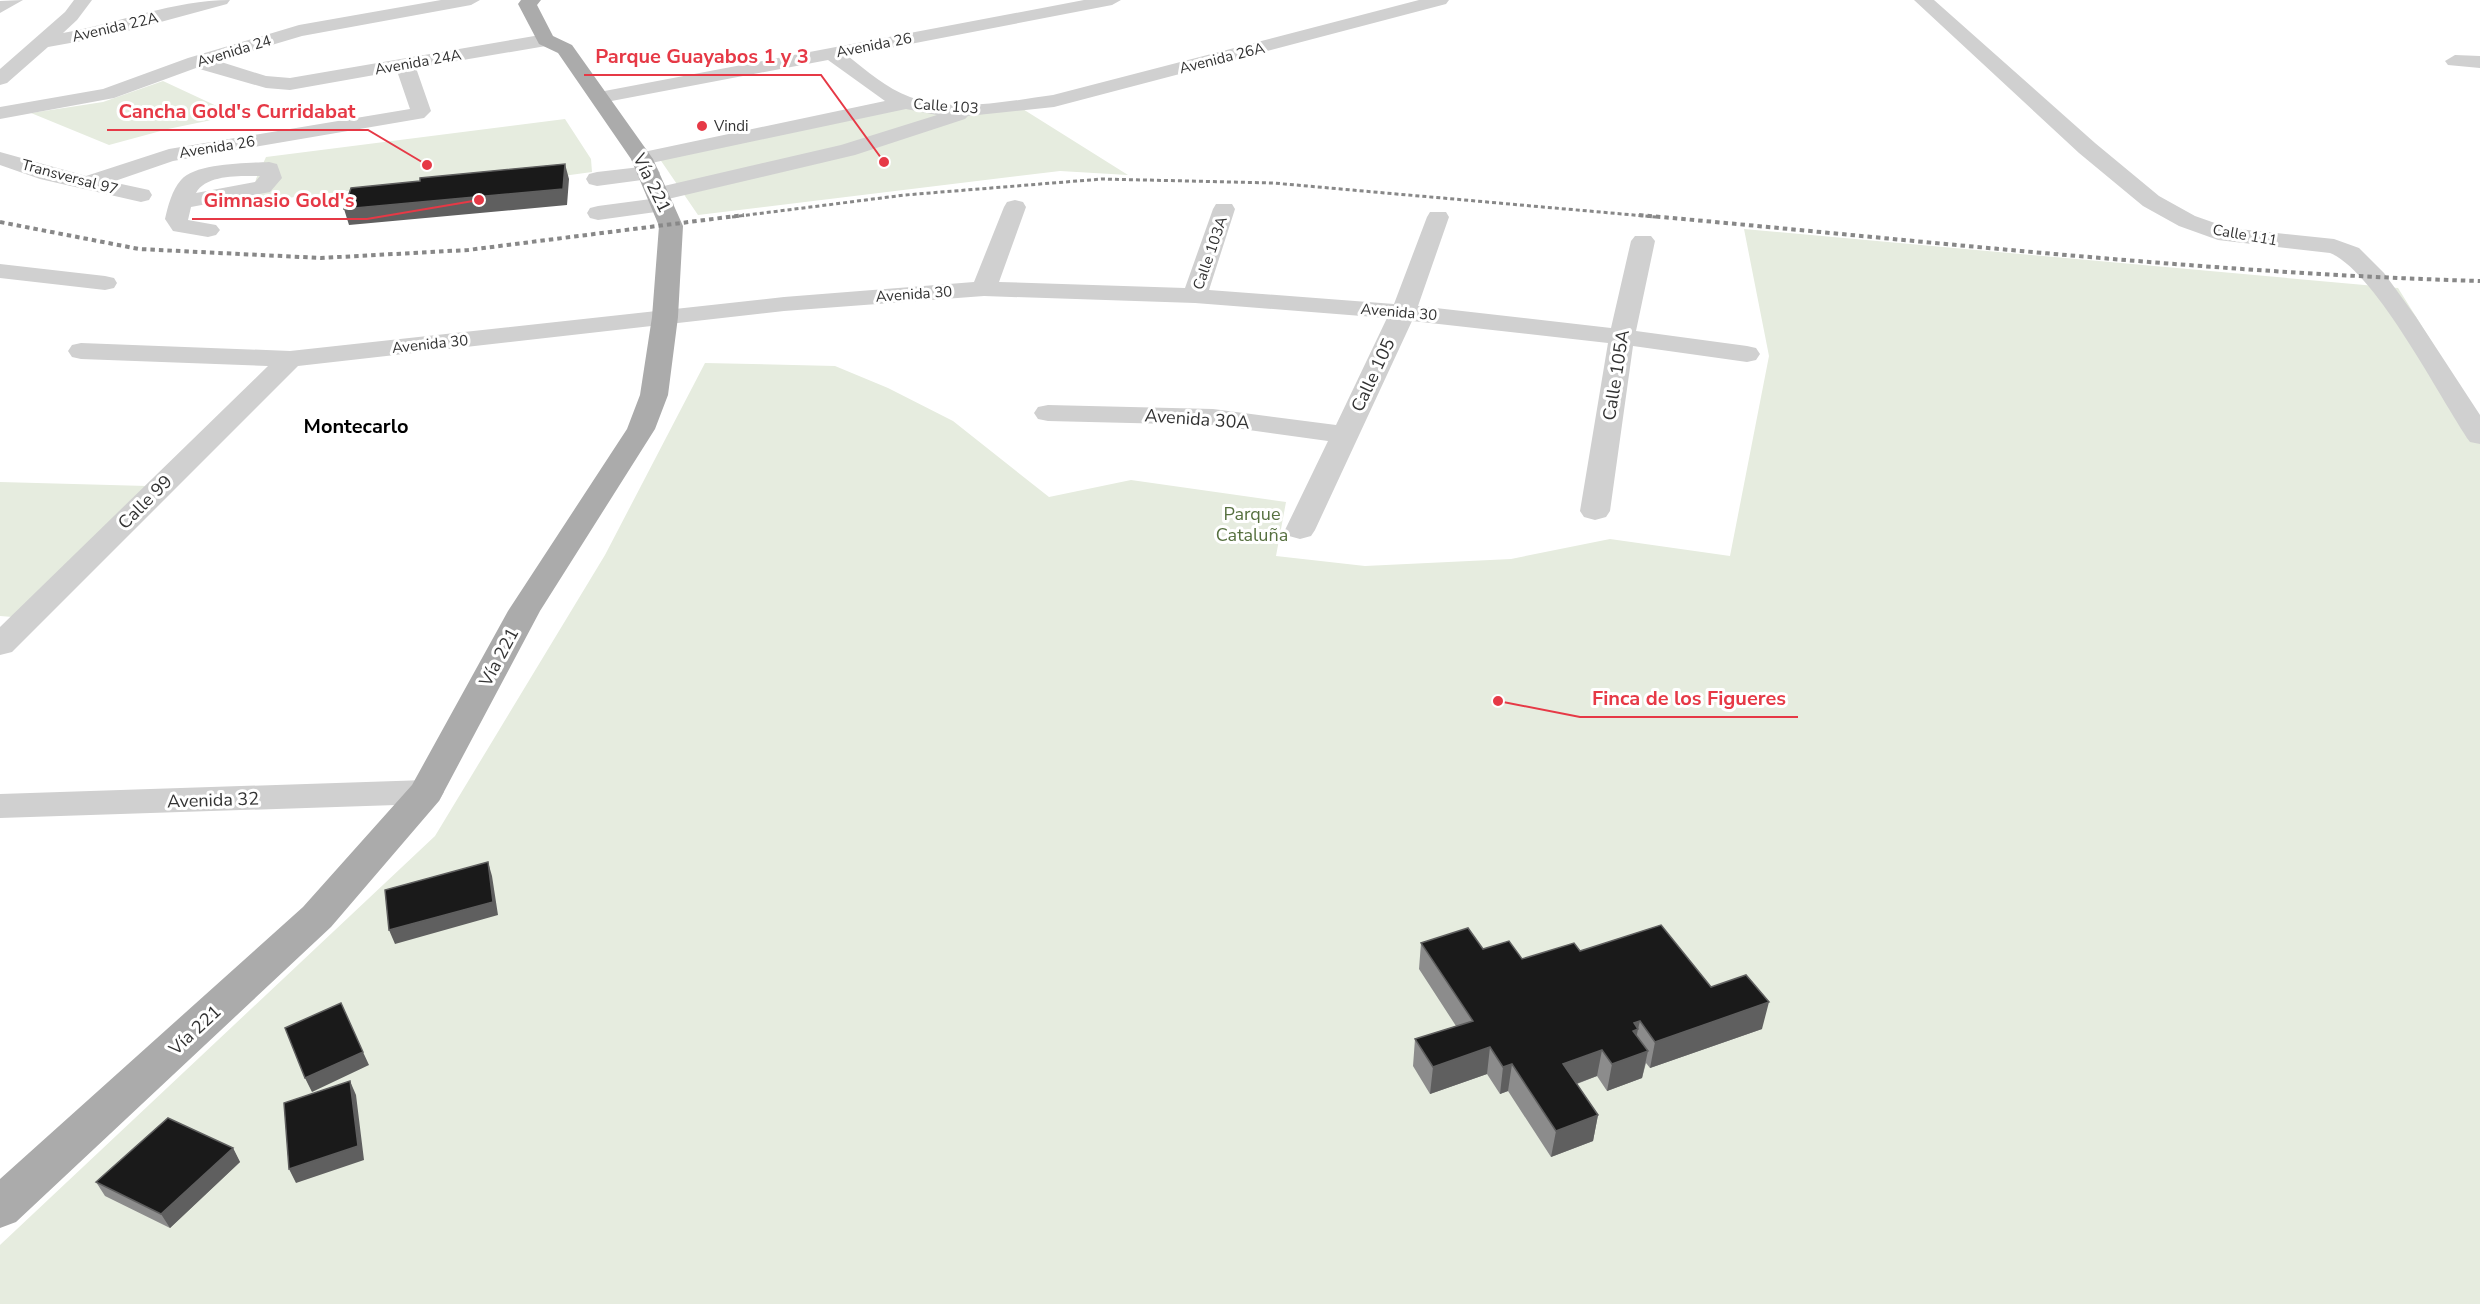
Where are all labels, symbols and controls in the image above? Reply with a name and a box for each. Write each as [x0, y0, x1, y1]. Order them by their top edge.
street label: Avenida 22A [70, 7, 160, 47]
street label: Avenida 26 [834, 28, 914, 62]
street label: Avenida 24 [194, 30, 274, 72]
callout: Parque Guayabos 1 y 3 [584, 37, 821, 75]
street label: Avenida 26A [1177, 38, 1267, 78]
text: Parque Guayabos 1 y 3 [595, 43, 809, 70]
street label: Avenida 24A [373, 45, 463, 79]
callout: Cancha Gold's Curridabat [107, 92, 368, 130]
street label: Calle 103 [913, 94, 979, 118]
text: Cancha Gold's Curridabat [118, 98, 356, 125]
place label: Vindi [713, 116, 749, 136]
marker: Vindi [695, 119, 709, 133]
street label: Avenida 26 [178, 131, 256, 163]
street label: Vía 221 [627, 148, 677, 217]
street label: Transversal 97 [20, 155, 120, 199]
callout: Gimnasio Gold's [192, 181, 367, 219]
text: Gimnasio Gold's [204, 187, 355, 214]
street label: Calle 103A [1188, 214, 1232, 292]
street label: Calle 111 [2211, 219, 2279, 251]
street label: Avenida 30 [875, 281, 953, 307]
street label: Avenida 30 [1360, 299, 1438, 325]
street label: Calle 105A [1597, 328, 1635, 422]
street label: Avenida 30 [391, 330, 469, 358]
street label: Calle 105 [1346, 334, 1400, 416]
street label: Avenida 30A [1144, 403, 1250, 435]
district label: Montecarlo [304, 413, 408, 440]
street label: Calle 99 [113, 470, 177, 534]
park label: Parque Cataluña [1216, 502, 1288, 547]
street label: Vía 221 [473, 623, 524, 691]
callout: Finca de los Figueres [1580, 679, 1798, 717]
text: Finca de los Figueres [1592, 685, 1786, 712]
street label: Avenida 32 [167, 786, 259, 814]
street label: Vía 221 [163, 1000, 226, 1061]

